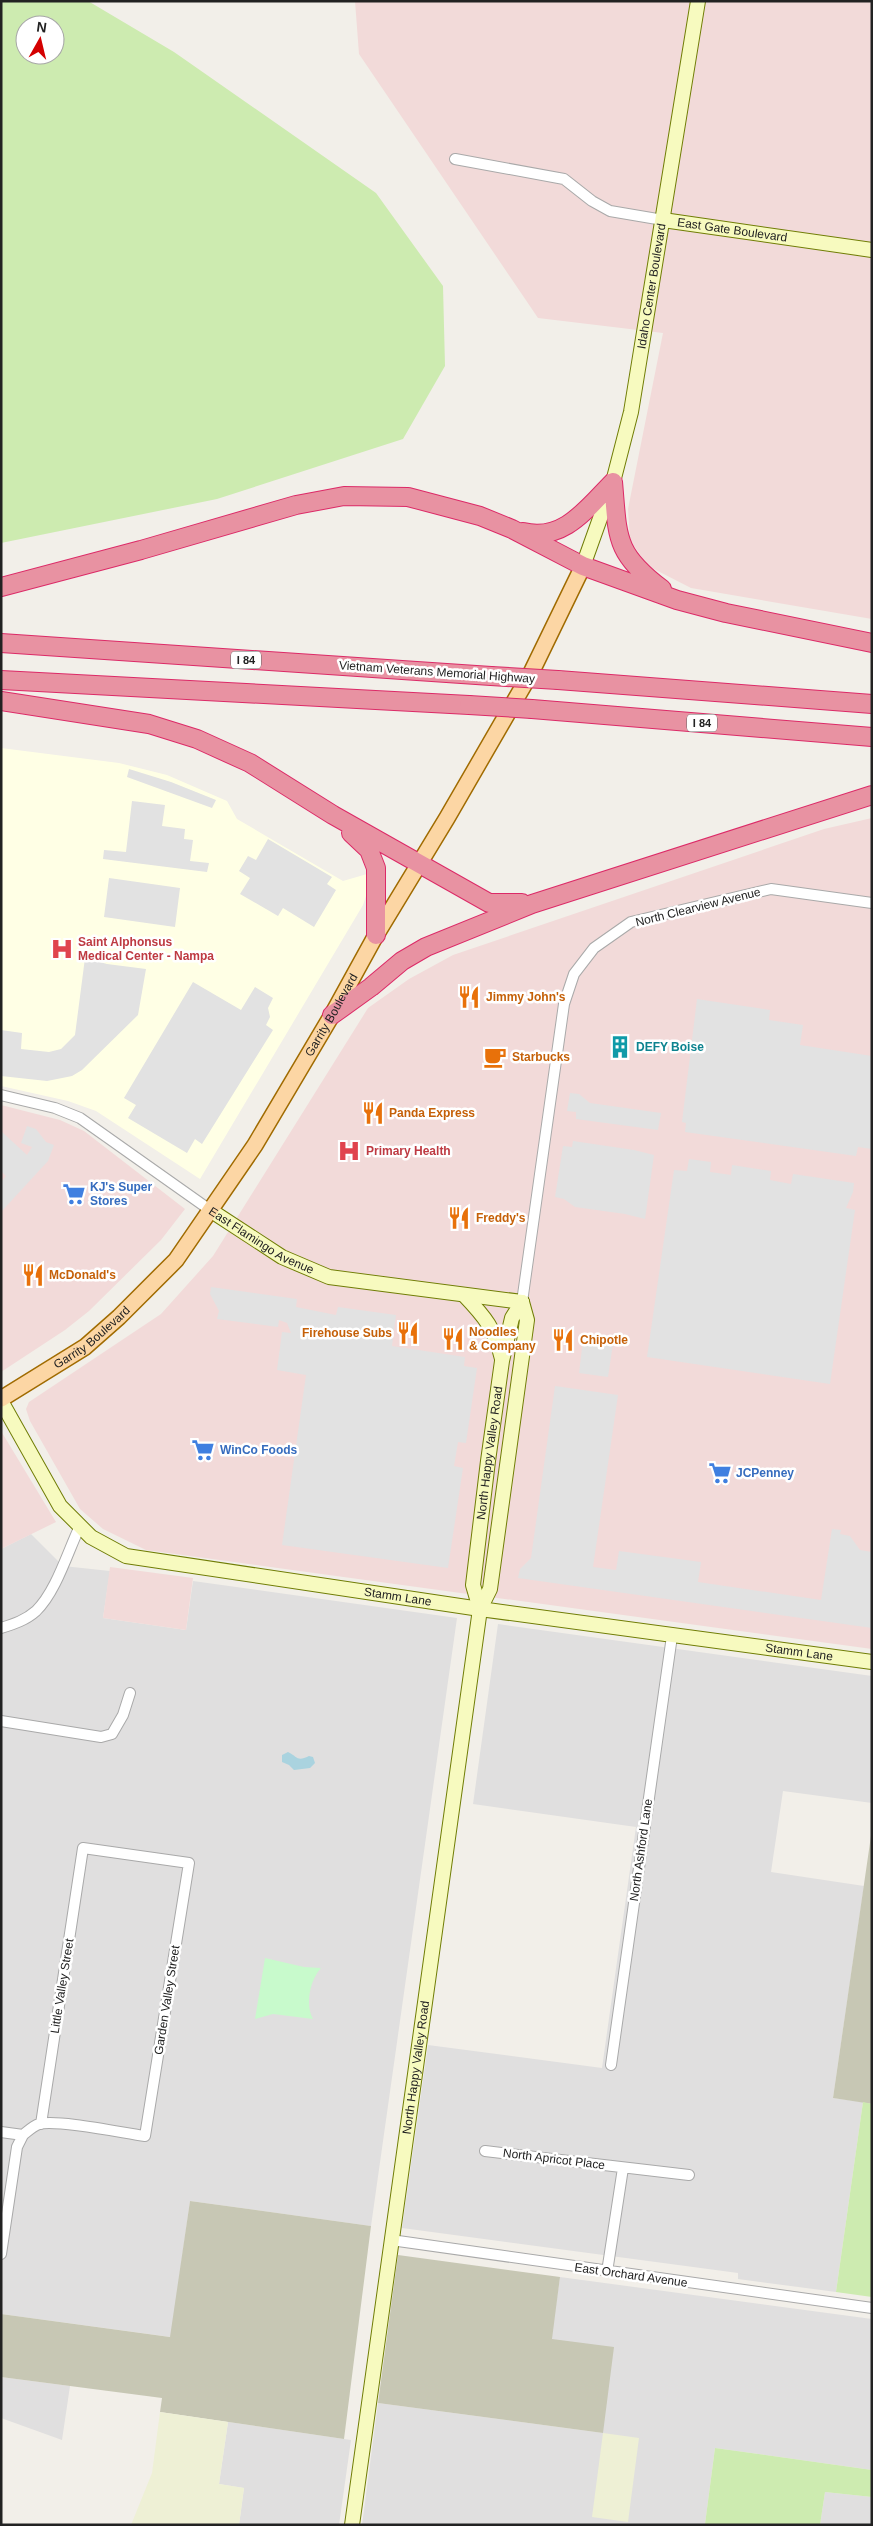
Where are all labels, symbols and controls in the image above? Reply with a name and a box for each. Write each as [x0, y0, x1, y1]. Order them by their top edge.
north arrow [15, 15, 65, 65]
text: N [36, 18, 48, 36]
street label: East Gate Boulevard [676, 215, 788, 245]
street label: Idaho Center Boulevard [634, 222, 669, 350]
road number: I 84 [231, 652, 261, 668]
street label: Vietnam Veterans Memorial Highway [338, 658, 536, 686]
road number: I 84 [687, 714, 717, 731]
street label: North Clearview Avenue [634, 885, 762, 929]
place label: Saint Alphonsus Medical Center - Nampa [78, 935, 214, 963]
hospital icon: Saint Alphonsus Medical Center - Nampa [49, 936, 75, 962]
street label: Garrity Boulevard [302, 971, 360, 1059]
restaurant icon: Jimmy John's [456, 984, 482, 1010]
place label: Jimmy John's [486, 990, 566, 1004]
building icon: DEFY Boise [607, 1034, 633, 1060]
place label: DEFY Boise [636, 1040, 704, 1054]
cafe icon: Starbucks [482, 1044, 508, 1070]
place label: Starbucks [512, 1050, 570, 1064]
restaurant icon: Panda Express [360, 1100, 386, 1126]
place label: Panda Express [389, 1106, 475, 1120]
hospital icon: Primary Health [336, 1138, 362, 1164]
place label: Primary Health [366, 1144, 451, 1158]
place label: KJ's Super Stores [90, 1180, 153, 1208]
supermarket icon: KJ's Super Stores [61, 1181, 87, 1207]
street label: East Flamingo Avenue [206, 1204, 316, 1277]
restaurant icon: Freddy's [446, 1205, 472, 1231]
place label: Freddy's [476, 1211, 526, 1225]
restaurant icon: McDonald's [20, 1262, 46, 1288]
place label: McDonald's [49, 1268, 116, 1282]
street label: Garrity Boulevard [51, 1303, 133, 1372]
restaurant icon: Firehouse Subs [395, 1320, 421, 1346]
place label: Noodles & Company [469, 1325, 536, 1353]
place label: Firehouse Subs [302, 1326, 392, 1340]
restaurant icon: Noodles & Company [440, 1326, 466, 1352]
restaurant icon: Chipotle [550, 1327, 576, 1353]
place label: Chipotle [580, 1333, 628, 1347]
street label: North Happy Valley Road [474, 1385, 505, 1521]
supermarket icon: WinCo Foods [190, 1437, 216, 1463]
place label: WinCo Foods [220, 1443, 298, 1457]
supermarket icon: JCPenney [707, 1460, 733, 1486]
place label: JCPenney [736, 1466, 794, 1480]
street label: Stamm Lane [363, 1585, 433, 1609]
street label: Stamm Lane [764, 1641, 834, 1664]
street label: North Ashford Lane [627, 1798, 655, 1902]
street label: Little Valley Street [48, 1937, 77, 2034]
street label: Garden Valley Street [151, 1944, 183, 2056]
street label: North Happy Valley Road [400, 2000, 432, 2135]
street label: North Apricot Place [502, 2146, 606, 2172]
street label: East Orchard Avenue [574, 2260, 689, 2290]

